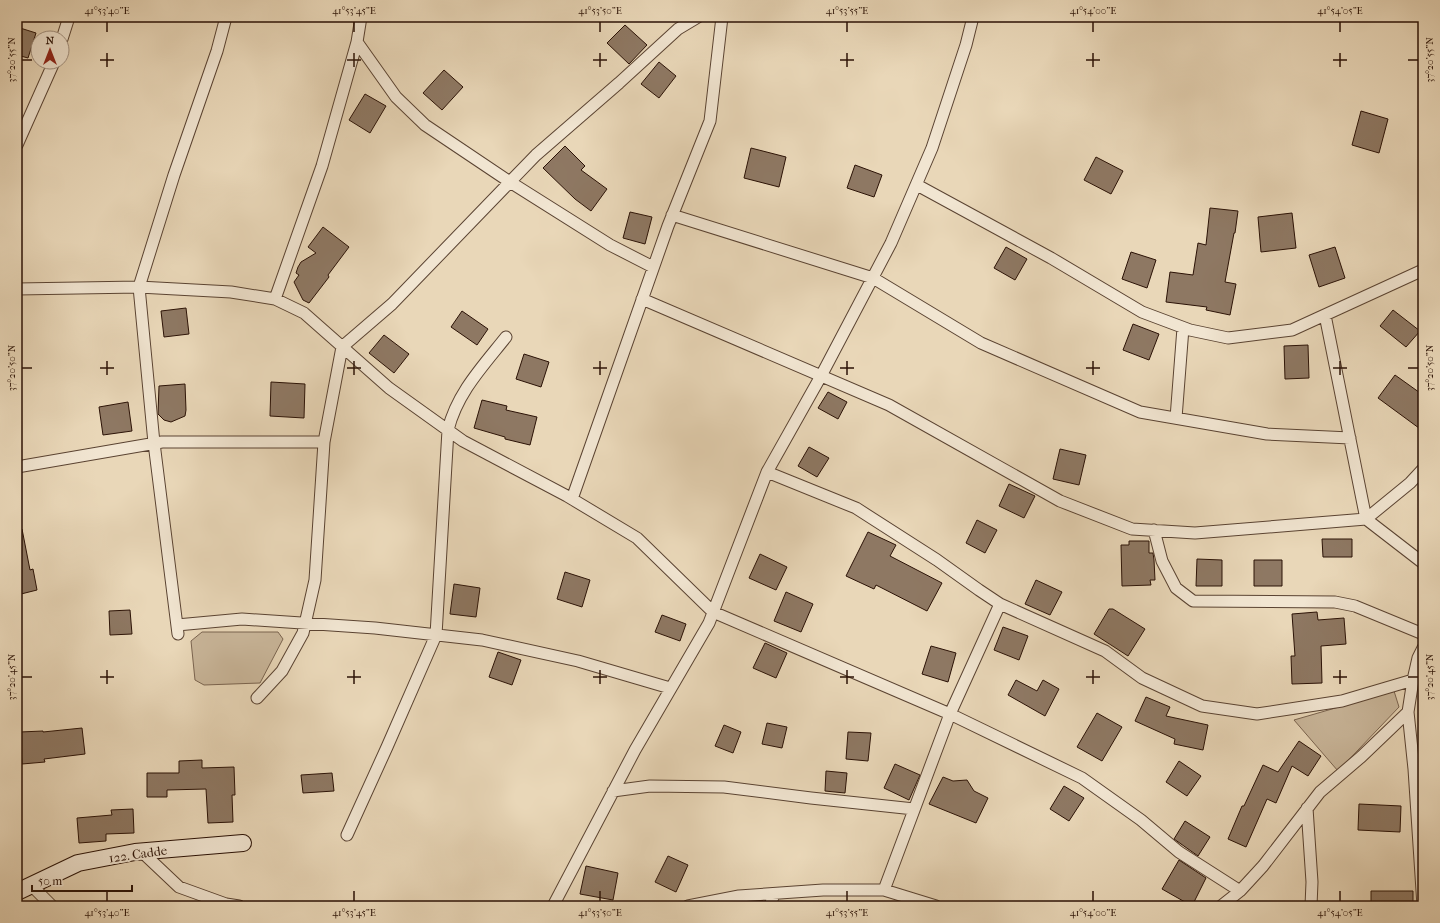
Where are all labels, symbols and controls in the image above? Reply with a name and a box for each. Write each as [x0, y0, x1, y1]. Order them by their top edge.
text: 41°53'40"E [84, 5, 130, 17]
text: 41°53'45"E [332, 5, 376, 17]
text: 41°53'50"E [578, 5, 622, 17]
text: 41°53'55"E [826, 5, 868, 17]
text: 41°54'00"E [1070, 5, 1116, 17]
text: 41°54'05"E [1317, 5, 1363, 17]
north arrow [30, 30, 70, 70]
text: N [46, 34, 55, 47]
text: 37°20'55"N [6, 37, 18, 83]
text: 37°20'55"N [1424, 37, 1436, 83]
text: 37°20'50"N [6, 344, 18, 391]
text: 37°20'50"N [1424, 344, 1436, 391]
text: 37°20'45"N [6, 653, 18, 700]
text: 37°20'45"N [1424, 653, 1436, 700]
street label: 122. Cadde [108, 842, 169, 866]
scale bar [32, 867, 132, 893]
text: 50 m [38, 874, 62, 888]
text: 41°53'40"E [84, 907, 130, 919]
text: 41°53'45"E [332, 907, 376, 919]
text: 41°53'50"E [578, 907, 622, 919]
text: 41°53'55"E [826, 907, 868, 919]
text: 41°54'00"E [1070, 907, 1116, 919]
text: 41°54'05"E [1317, 907, 1363, 919]

